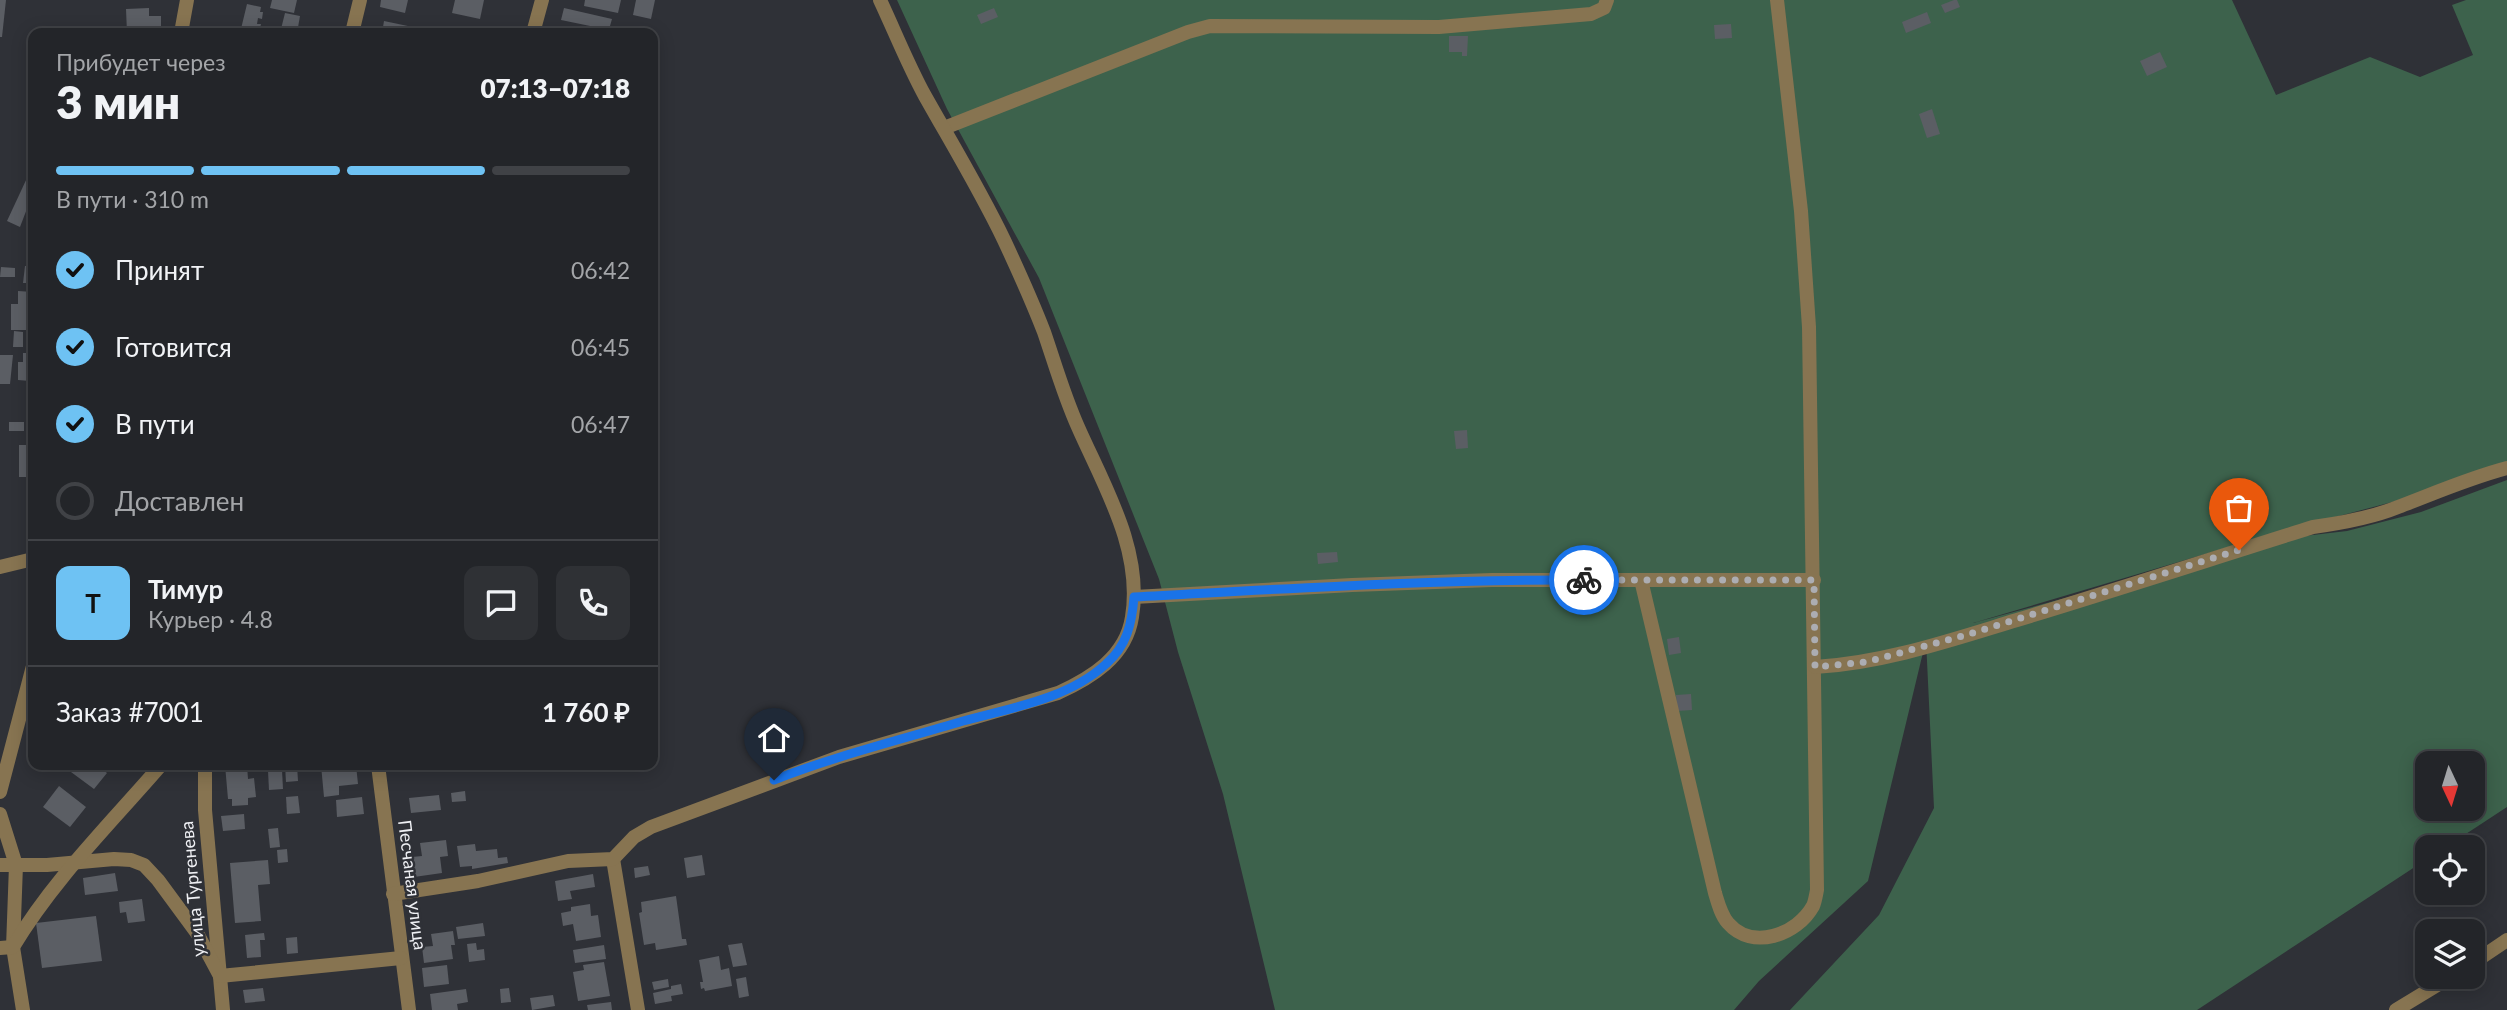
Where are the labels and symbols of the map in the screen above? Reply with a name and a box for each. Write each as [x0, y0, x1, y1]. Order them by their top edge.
pin [2209, 478, 2269, 550]
courier [1549, 545, 1619, 615]
pin [744, 708, 804, 780]
north arrow [2415, 751, 2485, 821]
street label: Песчаная улица [394, 819, 432, 951]
street label: улица Тургенева [175, 820, 209, 958]

